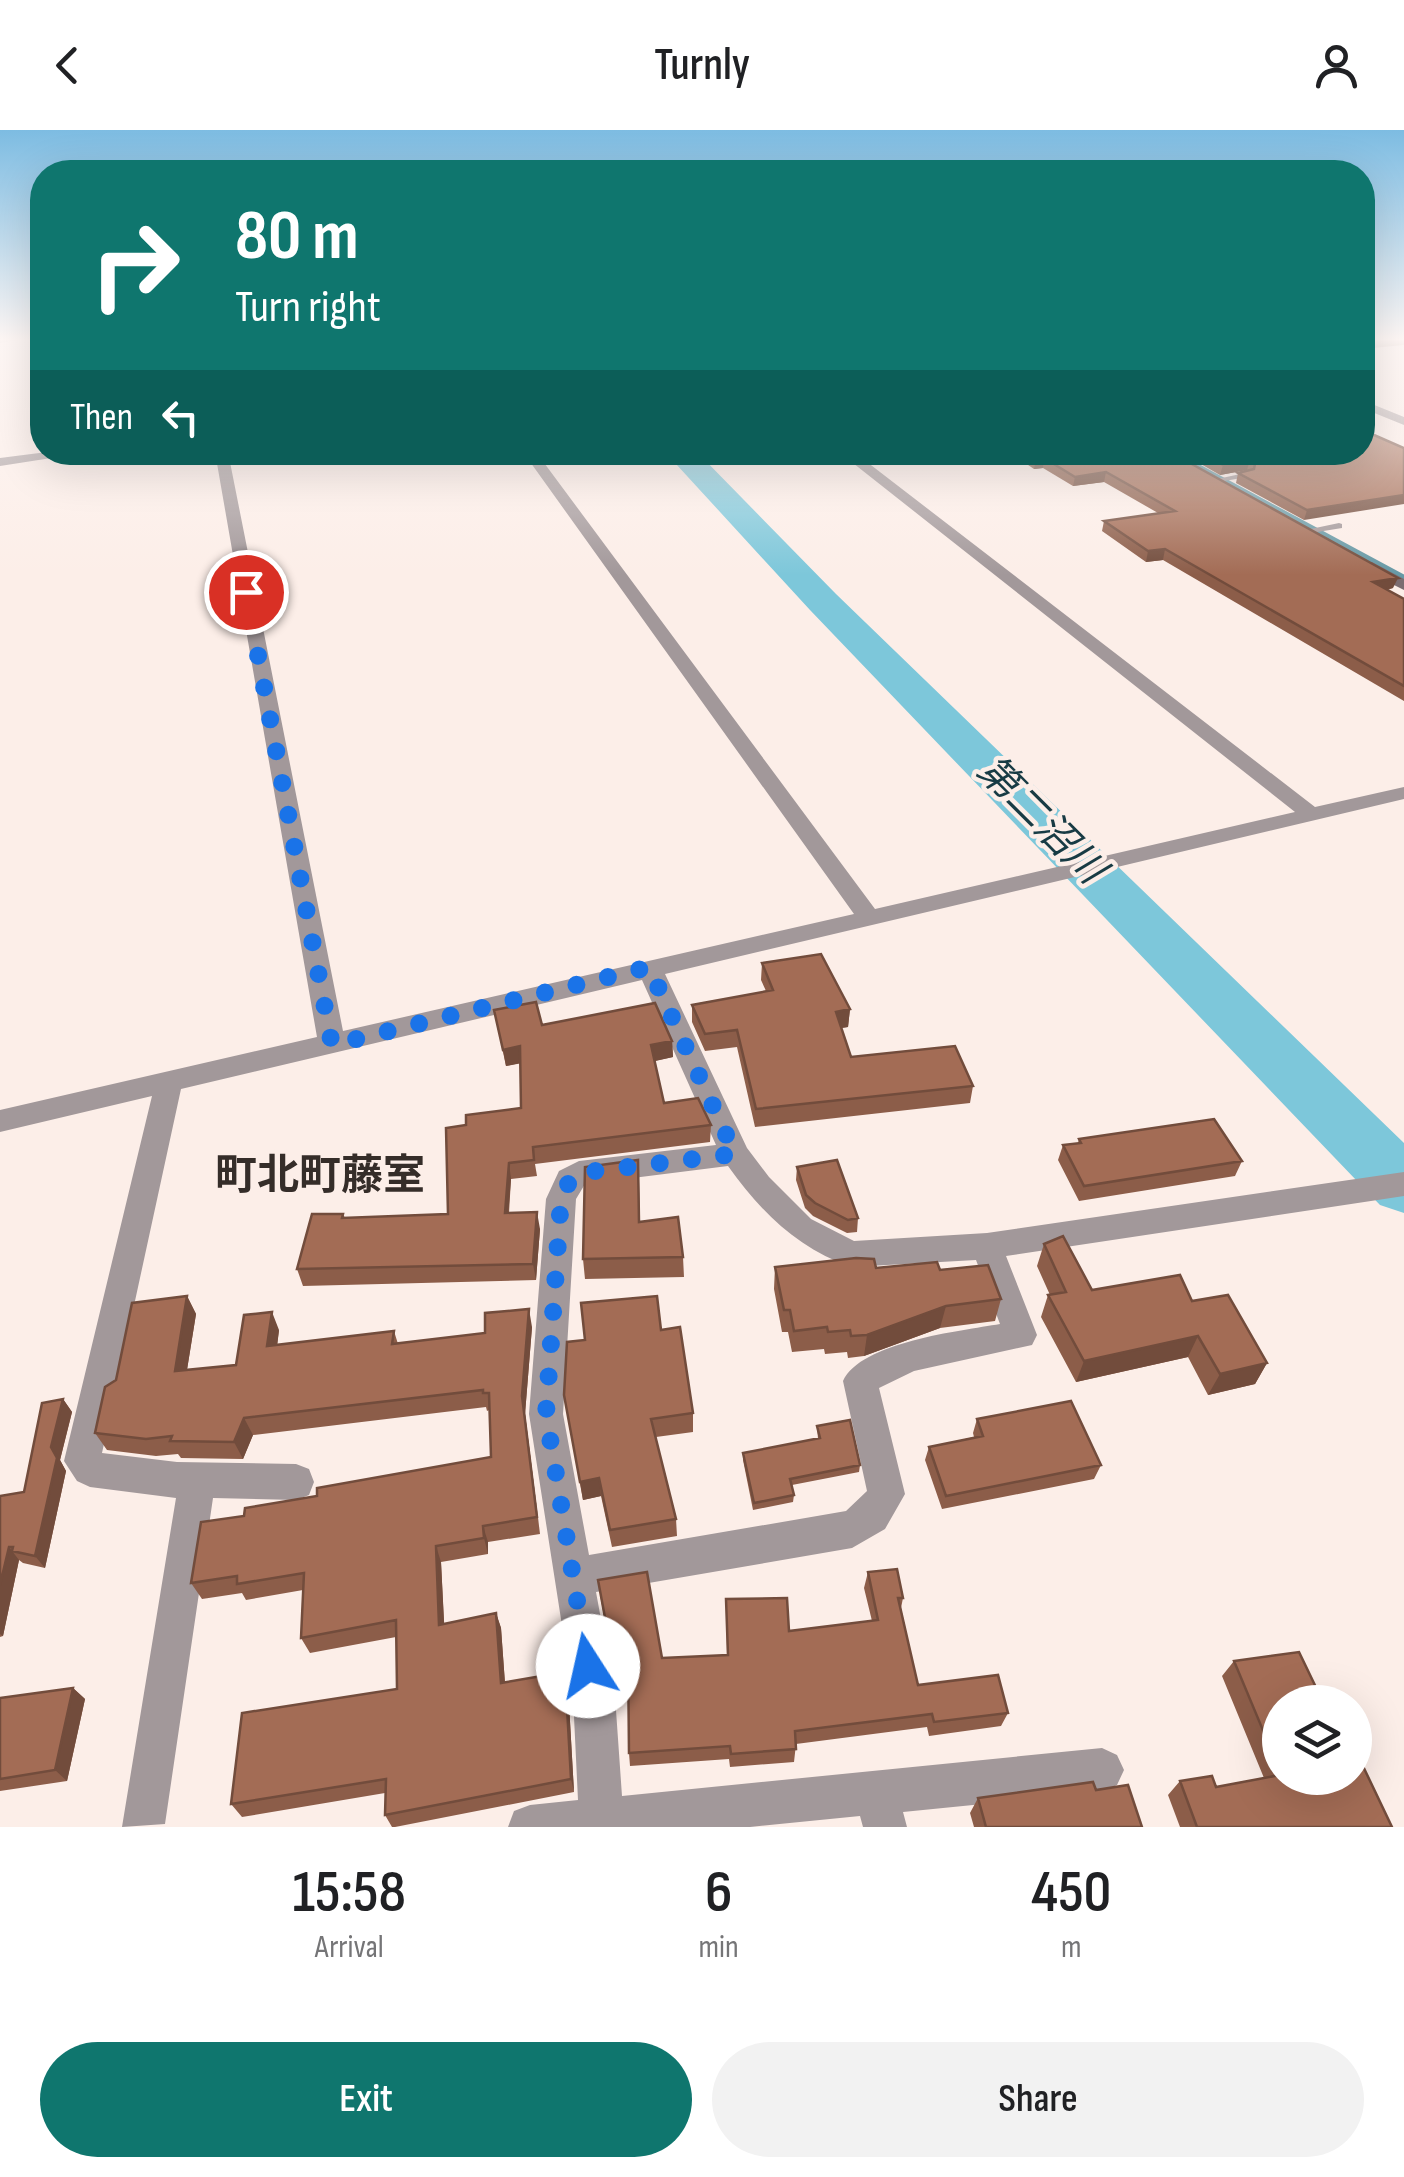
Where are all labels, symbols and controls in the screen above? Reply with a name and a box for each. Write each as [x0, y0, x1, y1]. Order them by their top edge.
icon: back [40, 38, 95, 93]
text: Turnly [654, 38, 750, 93]
icon: person [1309, 38, 1364, 93]
text: 80 m [235, 195, 359, 279]
icon: right [70, 200, 200, 330]
text: Turn right [235, 280, 381, 335]
icon: left [153, 390, 208, 445]
text: Then [70, 395, 133, 440]
pin [204, 550, 289, 635]
icon: arrive [219, 565, 274, 620]
water label: 第二沼川 [967, 747, 1117, 897]
district label: 町北町藤室 [215, 1151, 425, 1202]
position arrow [536, 1614, 640, 1718]
map controls [1262, 1685, 1372, 1795]
button: layers [1262, 1685, 1372, 1795]
text: 15:58 [293, 1857, 406, 1929]
text: 6 [705, 1857, 732, 1929]
text: 450 [1031, 1857, 1111, 1929]
text: Arrival [315, 1928, 384, 1967]
text: min [699, 1928, 739, 1967]
text: m [1061, 1928, 1082, 1967]
button: Exit [40, 2042, 692, 2157]
button: Share [712, 2042, 1364, 2157]

